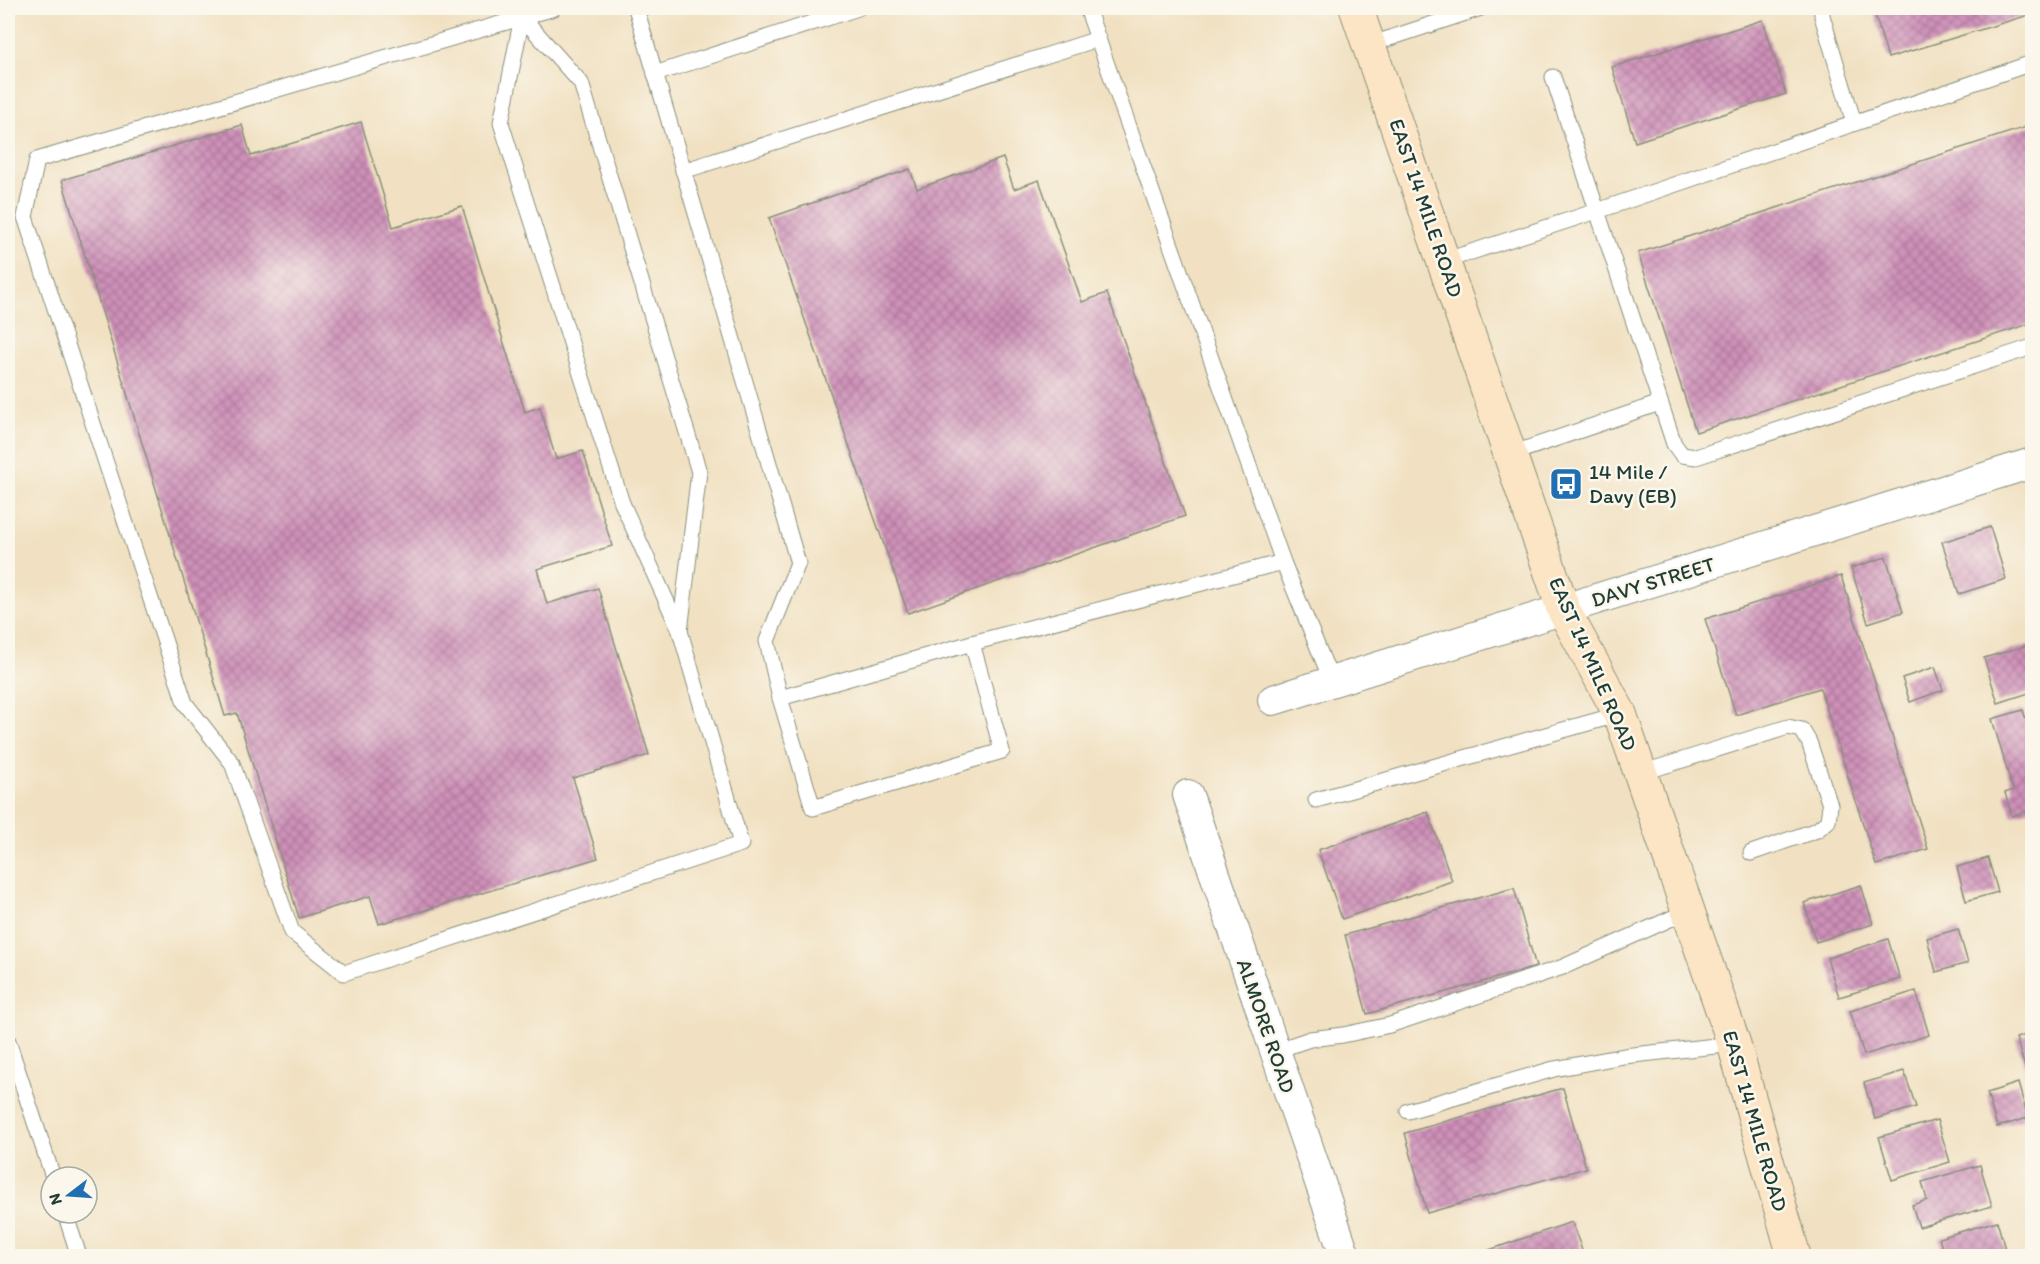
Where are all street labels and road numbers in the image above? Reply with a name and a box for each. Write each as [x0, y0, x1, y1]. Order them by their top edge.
street label: EAST 14 MILE ROAD [1384, 115, 1469, 301]
street label: DAVY STREET [1588, 551, 1718, 612]
street label: EAST 14 MILE ROAD [1544, 573, 1643, 755]
street label: ALMORE ROAD [1232, 956, 1301, 1096]
street label: EAST 14 MILE ROAD [1718, 1027, 1793, 1214]

